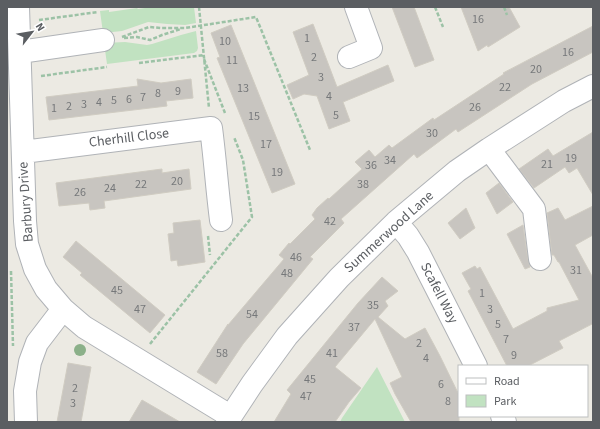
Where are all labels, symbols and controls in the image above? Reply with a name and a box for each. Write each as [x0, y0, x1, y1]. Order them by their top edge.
house number: 16 [472, 11, 484, 28]
north arrow [12, 12, 52, 52]
text: N [32, 20, 48, 34]
house number: 1 [304, 30, 310, 47]
house number: 10 [219, 33, 231, 50]
house number: 16 [562, 44, 574, 61]
house number: 2 [311, 49, 317, 66]
house number: 11 [226, 52, 238, 69]
house number: 20 [530, 61, 542, 78]
house number: 3 [318, 69, 324, 86]
house number: 22 [499, 79, 511, 96]
house number: 13 [237, 80, 249, 97]
house number: 9 [175, 83, 181, 100]
house number: 8 [155, 85, 161, 102]
house number: 4 [326, 88, 332, 105]
house number: 7 [140, 89, 146, 106]
house number: 6 [126, 91, 132, 108]
house number: 5 [111, 92, 117, 109]
house number: 4 [96, 94, 102, 111]
house number: 3 [81, 96, 87, 113]
house number: 2 [66, 98, 72, 115]
house number: 26 [469, 99, 481, 116]
house number: 1 [51, 100, 57, 117]
house number: 5 [333, 107, 339, 124]
house number: 15 [248, 108, 260, 125]
street label: Cherhill Close [88, 123, 170, 153]
house number: 30 [426, 125, 438, 142]
house number: 17 [260, 136, 272, 153]
house number: 19 [565, 150, 577, 167]
house number: 34 [384, 152, 396, 169]
house number: 21 [541, 156, 553, 173]
house number: 36 [365, 157, 377, 174]
street label: Barbury Drive [13, 161, 39, 243]
house number: 19 [271, 164, 283, 181]
house number: 20 [171, 173, 183, 190]
house number: 22 [135, 176, 147, 193]
house number: 38 [357, 176, 369, 193]
house number: 24 [104, 180, 116, 197]
house number: 26 [74, 184, 86, 201]
street label: Summerwood Lane [340, 186, 438, 278]
house number: 42 [324, 213, 336, 230]
house number: 46 [290, 249, 302, 266]
street label: Scafell Way [415, 259, 463, 327]
house number: 31 [570, 262, 582, 279]
house number: 48 [281, 265, 293, 282]
house number: 45 [111, 282, 123, 299]
house number: 1 [479, 285, 485, 302]
house number: 35 [367, 297, 379, 314]
house number: 47 [134, 301, 146, 318]
house number: 3 [487, 301, 493, 318]
house number: 54 [246, 306, 258, 323]
house number: 5 [495, 316, 501, 333]
house number: 37 [348, 319, 360, 336]
house number: 7 [503, 331, 509, 348]
house number: 2 [416, 335, 422, 352]
house number: 58 [216, 345, 228, 362]
house number: 41 [326, 345, 338, 362]
house number: 9 [511, 347, 517, 364]
house number: 4 [423, 350, 429, 367]
legend [458, 365, 588, 417]
house number: 45 [304, 371, 316, 388]
text: Road [494, 373, 520, 390]
house number: 6 [438, 376, 444, 393]
house number: 2 [72, 380, 78, 397]
house number: 47 [300, 388, 312, 405]
house number: 8 [445, 393, 451, 410]
text: Park [494, 393, 516, 410]
house number: 3 [70, 395, 76, 412]

